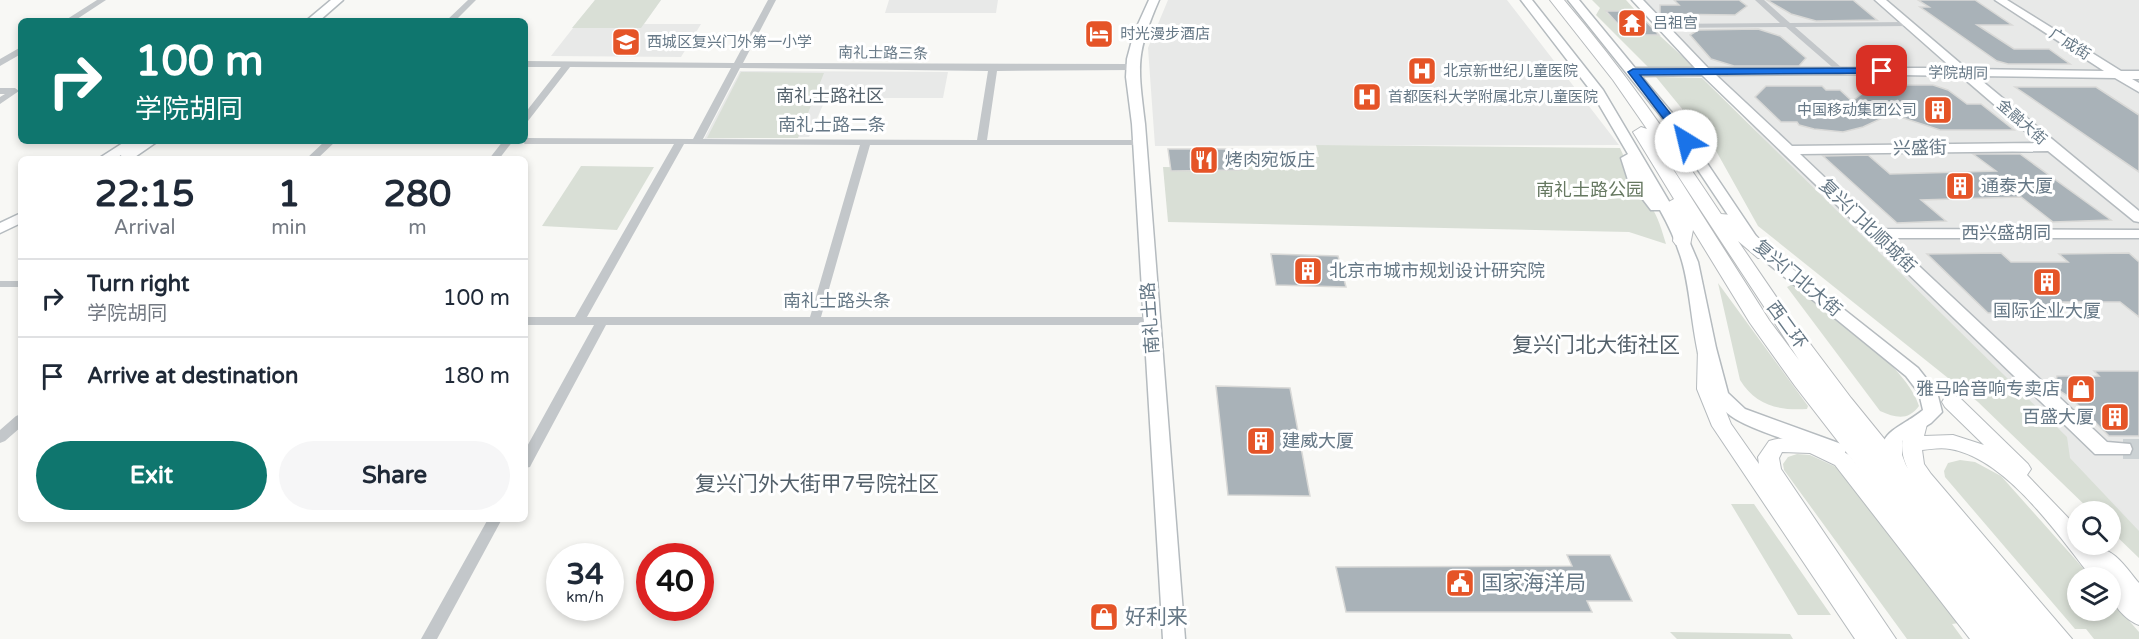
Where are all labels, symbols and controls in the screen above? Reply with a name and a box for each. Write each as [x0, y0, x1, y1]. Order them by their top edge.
temple icon: 吕祖宫 [1616, 7, 1648, 39]
place label: 吕祖宫 [1653, 14, 1698, 32]
hotel icon: 时光漫步酒店 [1083, 18, 1115, 50]
street label: 广成街 [2046, 24, 2094, 64]
place label: 时光漫步酒店 [1120, 25, 1210, 43]
school or university icon: 西城区复兴门外第一小学 [610, 26, 642, 58]
place label: 西城区复兴门外第一小学 [647, 33, 812, 51]
text: 100 m [135, 36, 264, 87]
icon: right [36, 42, 114, 120]
street label: 南礼士路三条 [838, 43, 928, 63]
pin [1856, 45, 1907, 96]
icon: arrive [1865, 54, 1898, 87]
hospital icon: 北京新世纪儿童医院 [1406, 55, 1438, 87]
place label: 北京新世纪儿童医院 [1443, 62, 1578, 80]
street label: 学院胡同 [1928, 63, 1988, 83]
hospital icon: 首都医科大学附属北京儿童医院 [1351, 81, 1383, 113]
district label: 南礼士路社区 [776, 85, 884, 107]
place label: 首都医科大学附属北京儿童医院 [1388, 88, 1598, 106]
text: 学院胡同 [135, 93, 243, 126]
building icon: 中国移动集团公司 [1922, 94, 1954, 126]
street label: 金融大街 [1993, 96, 2051, 148]
place label: 中国移动集团公司 [1797, 101, 1917, 119]
position arrow [1654, 109, 1718, 173]
street label: 南礼士路二条 [778, 114, 886, 136]
street label: 兴盛街 [1893, 137, 1947, 159]
restaurant icon: 烤肉宛饭庄 [1188, 144, 1220, 176]
place label: 烤肉宛饭庄 [1225, 149, 1315, 171]
building icon: 通泰大厦 [1944, 170, 1976, 202]
text: 22:15 [95, 173, 195, 216]
text: 1 [278, 173, 300, 216]
text: 280 [383, 173, 451, 216]
street label: 复兴门北顺城街 [1815, 174, 1921, 278]
place label: 通泰大厦 [1981, 175, 2053, 197]
park label: 南礼士路公园 [1536, 179, 1644, 201]
text: Arrival [114, 216, 176, 240]
text: min [271, 216, 307, 240]
text: m [408, 216, 427, 240]
street label: 西兴盛胡同 [1961, 222, 2051, 244]
street label: 复兴门北大街 [1750, 235, 1846, 321]
building icon: 北京市城市规划设计研究院 [1292, 255, 1324, 287]
place label: 北京市城市规划设计研究院 [1329, 260, 1545, 282]
building icon: 国际企业大厦 [2031, 266, 2063, 298]
text: Turn right [87, 271, 189, 297]
street label: 南礼士路 [1137, 281, 1163, 355]
icon: right [36, 282, 69, 315]
text: 100 m [443, 285, 510, 311]
street label: 南礼士路头条 [783, 290, 891, 312]
street label: 西二环 [1762, 297, 1812, 353]
place label: 国际企业大厦 [1993, 300, 2101, 322]
text: 学院胡同 [87, 302, 167, 326]
district label: 复兴门北大街社区 [1512, 333, 1680, 358]
icon: arrive [36, 360, 69, 393]
text: Arrive at destination [87, 363, 298, 389]
text: 180 m [443, 363, 510, 389]
shop icon: 雅马哈音响专卖店 [2065, 373, 2097, 405]
place label: 雅马哈音响专卖店 [1916, 378, 2060, 400]
building icon: 百盛大厦 [2099, 401, 2131, 433]
place label: 百盛大厦 [2022, 406, 2094, 428]
building icon: 建威大厦 [1245, 425, 1277, 457]
place label: 建威大厦 [1282, 430, 1354, 452]
button: Exit [36, 441, 267, 510]
button: Share [279, 441, 510, 510]
district label: 复兴门外大街甲7号院社区 [695, 472, 939, 497]
map controls [2067, 501, 2121, 621]
button: search [2067, 501, 2121, 555]
speed limit sign: 40 [636, 543, 714, 621]
text: 34 [566, 556, 604, 593]
public building icon: 国家海洋局 [1444, 567, 1476, 599]
button: layers [2067, 567, 2121, 621]
place label: 国家海洋局 [1481, 571, 1586, 596]
text: km/h [566, 588, 604, 606]
shop icon: 好利来 [1088, 601, 1120, 633]
place label: 好利来 [1125, 605, 1188, 630]

